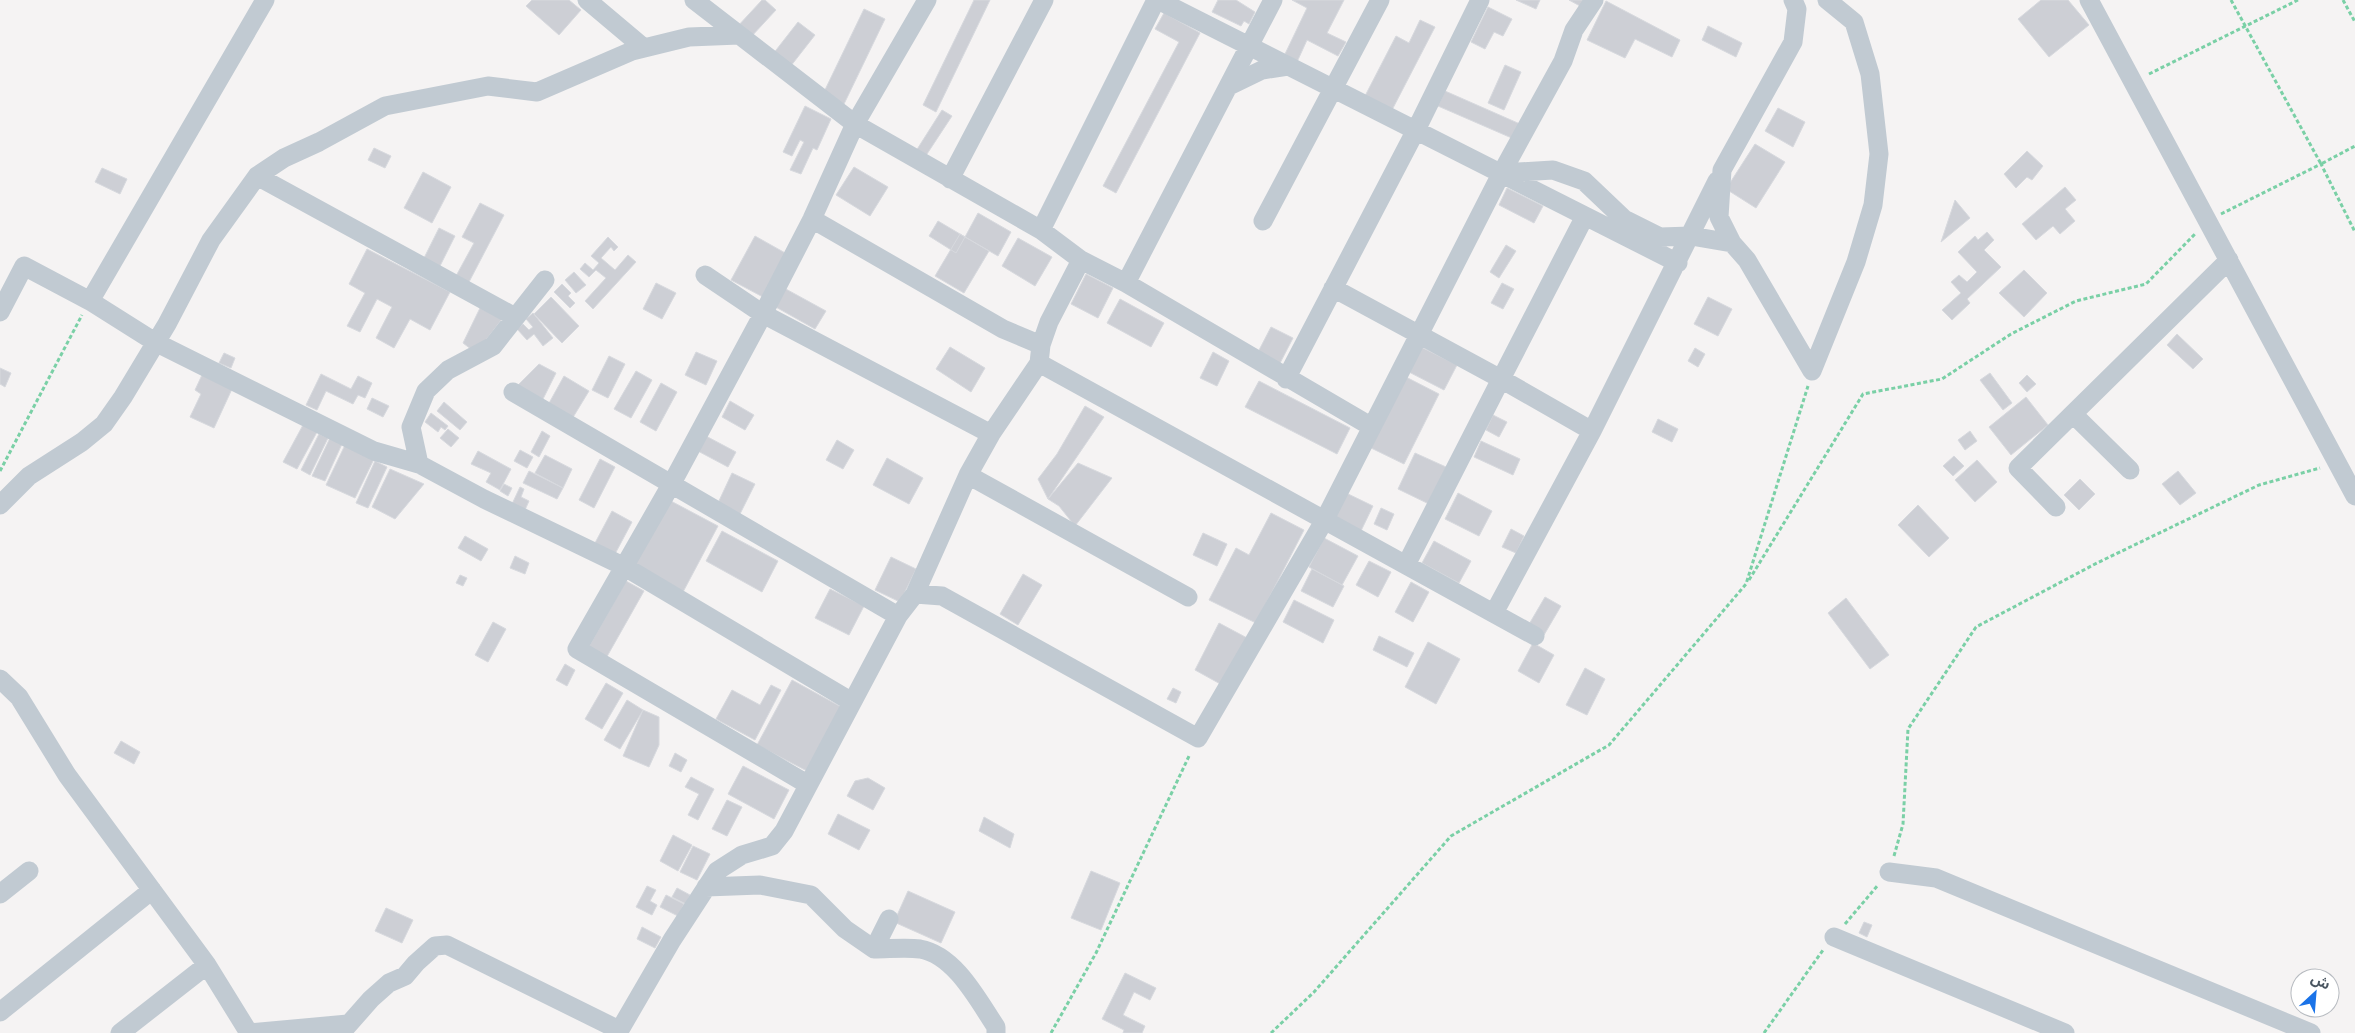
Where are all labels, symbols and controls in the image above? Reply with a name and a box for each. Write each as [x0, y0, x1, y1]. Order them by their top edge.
north arrow [2290, 968, 2340, 1018]
text: ش [2308, 969, 2333, 994]

